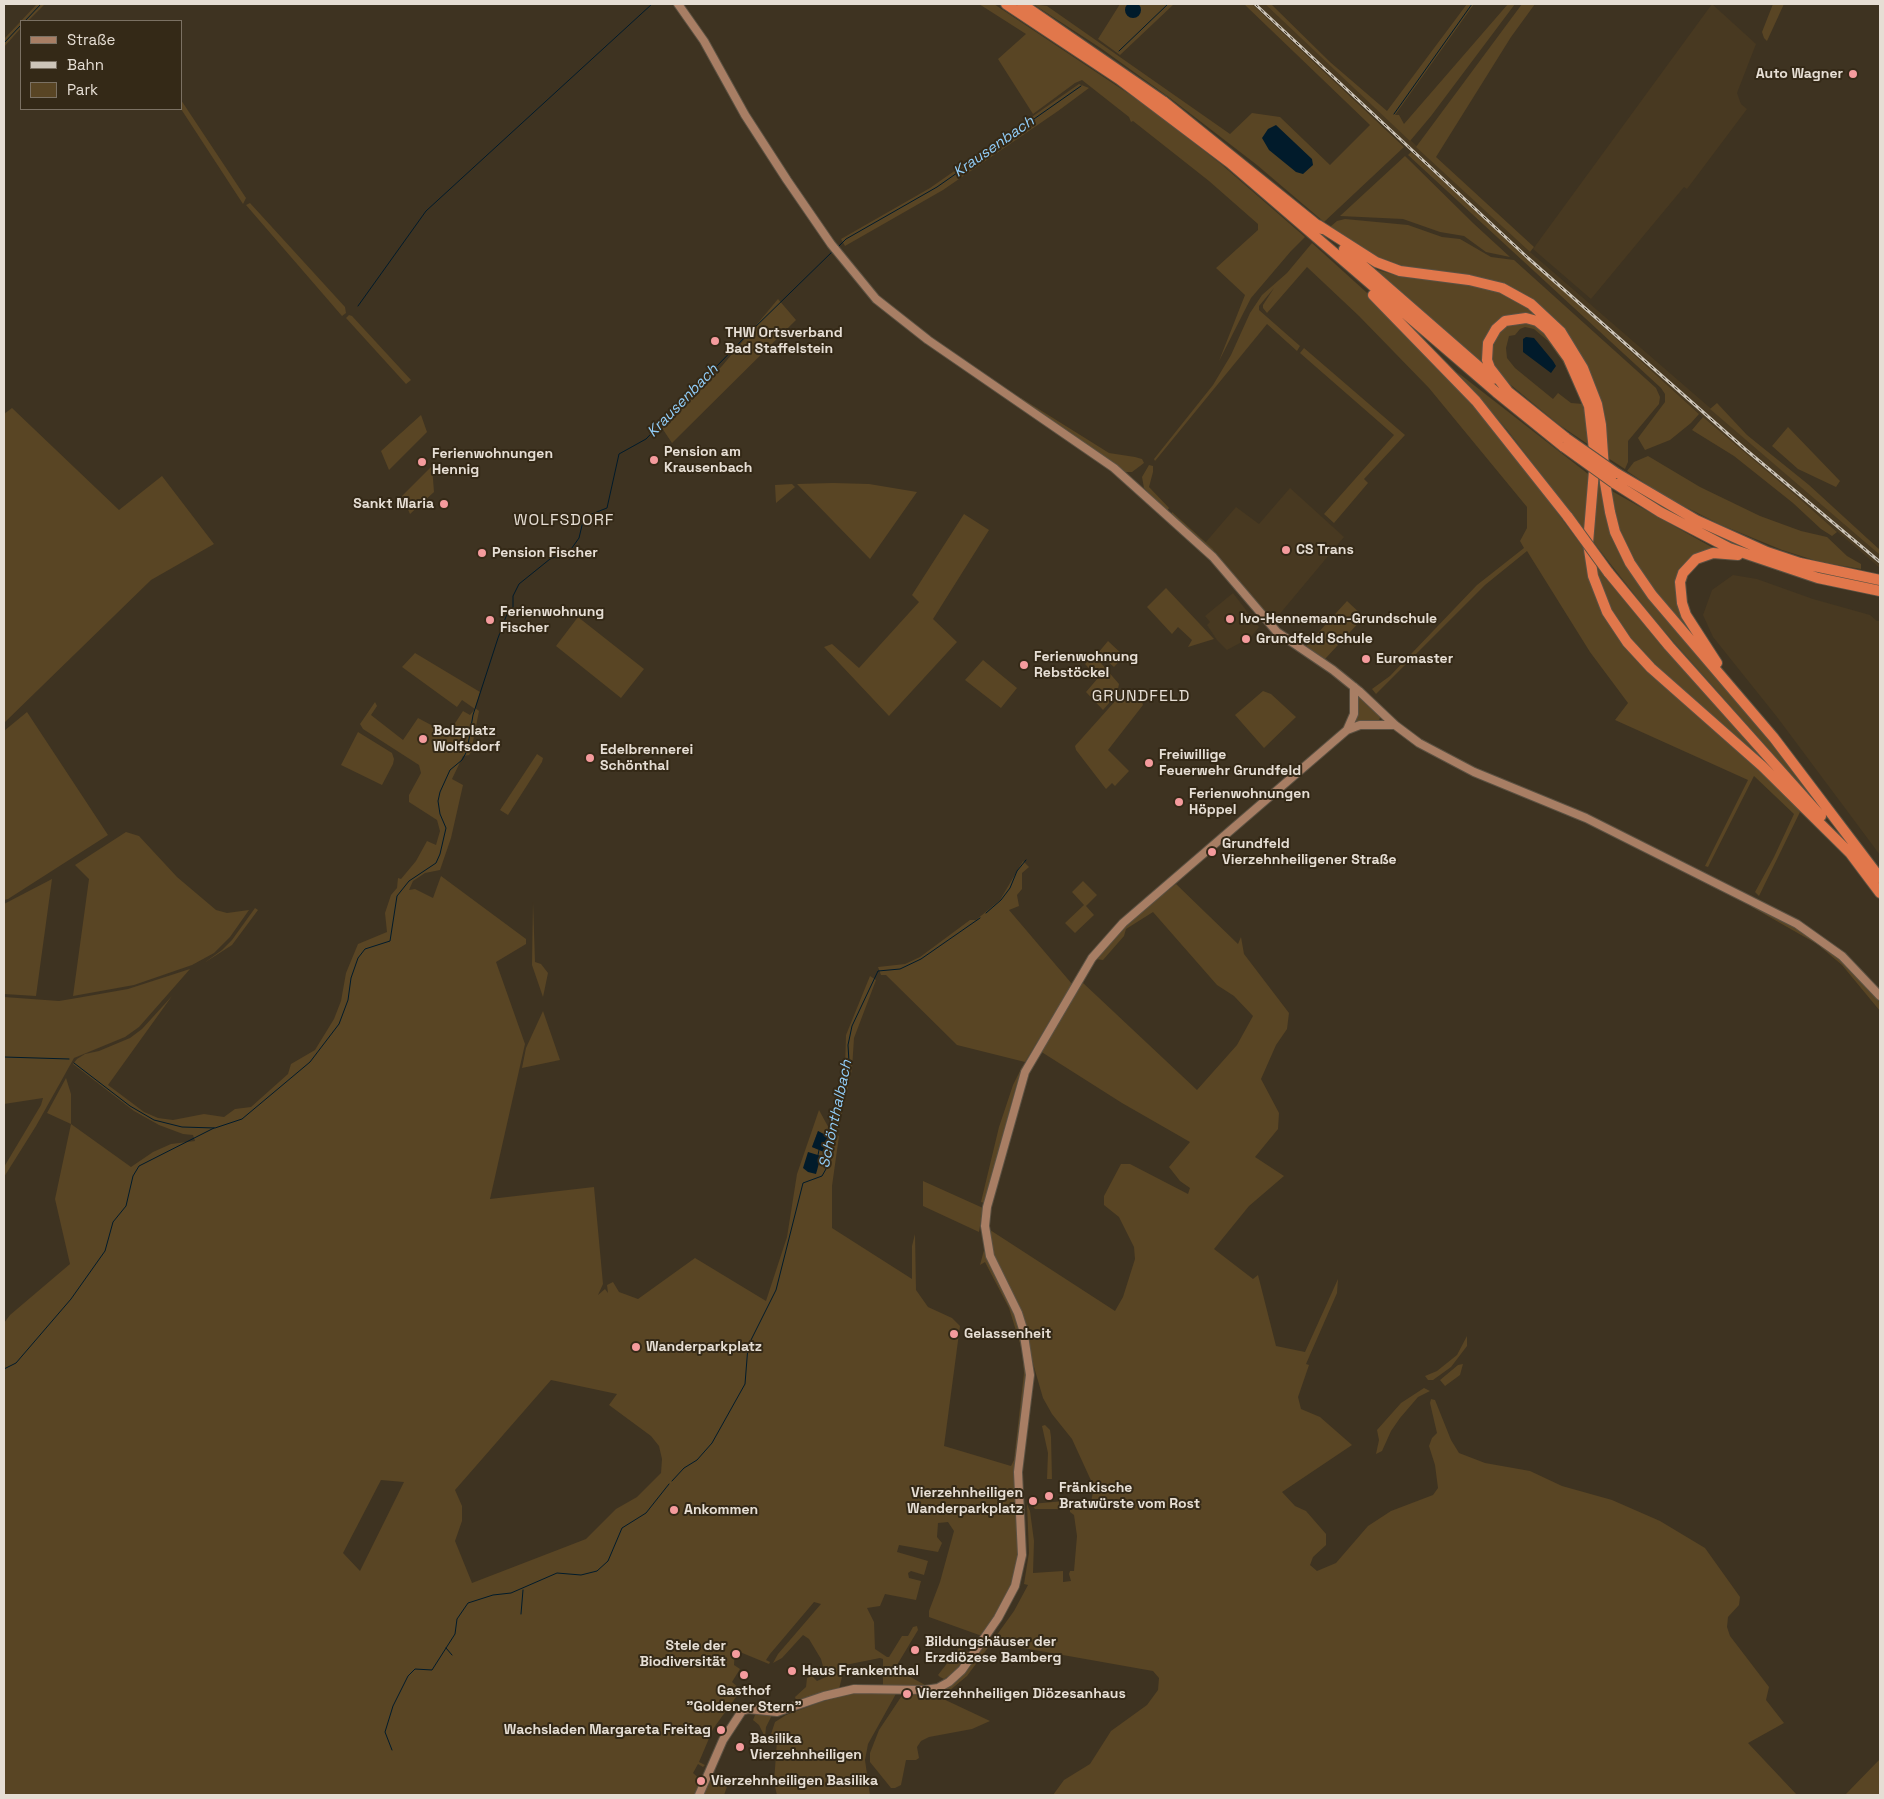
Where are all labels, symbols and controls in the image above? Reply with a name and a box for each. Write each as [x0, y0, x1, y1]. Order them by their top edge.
legend [20, 20, 182, 110]
text: Straße [67, 30, 115, 49]
text: Bahn [67, 55, 104, 74]
place label: Auto Wagner [1756, 66, 1843, 82]
marker: Auto Wagner [1847, 68, 1859, 80]
text: Park [67, 80, 98, 99]
water label: Krausenbach [950, 113, 1038, 181]
place label: THW Ortsverband Bad Staffelstein [725, 325, 843, 358]
marker: THW Ortsverband Bad Staffelstein [709, 335, 721, 347]
water label: Krausenbach [644, 361, 722, 441]
place label: Pension am Krausenbach [664, 444, 752, 477]
place label: Ferienwohnungen Hennig [432, 446, 553, 478]
marker: Pension am Krausenbach [648, 454, 660, 466]
marker: Ferienwohnungen Hennig [416, 456, 428, 468]
place label: Sankt Maria [353, 496, 434, 512]
marker: Sankt Maria [438, 498, 450, 510]
district label: WOLFSDORF [512, 511, 616, 531]
place label: CS Trans [1296, 542, 1354, 558]
marker: CS Trans [1280, 544, 1292, 556]
place label: Pension Fischer [492, 545, 598, 561]
marker: Pension Fischer [476, 547, 488, 559]
place label: Ferienwohnung Fischer [500, 604, 604, 636]
place label: Ivo-Hennemann-Grundschule [1240, 611, 1437, 627]
marker: Ivo-Hennemann-Grundschule [1224, 613, 1236, 625]
marker: Ferienwohnung Fischer [484, 614, 496, 626]
place label: Grundfeld Schule [1256, 631, 1373, 647]
marker: Grundfeld Schule [1240, 633, 1252, 645]
place label: Ferienwohnung Rebstöckel [1034, 649, 1138, 682]
place label: Euromaster [1376, 651, 1453, 667]
marker: Euromaster [1360, 653, 1372, 665]
marker: Ferienwohnung Rebstöckel [1018, 659, 1030, 671]
district label: GRUNDFELD [1091, 687, 1191, 707]
place label: Bolzplatz Wolfsdorf [433, 723, 500, 756]
marker: Bolzplatz Wolfsdorf [417, 733, 429, 745]
place label: Edelbrennerei Schönthal [600, 742, 693, 774]
place label: Freiwillige Feuerwehr Grundfeld [1159, 747, 1301, 780]
marker: Edelbrennerei Schönthal [584, 752, 596, 764]
marker: Freiwillige Feuerwehr Grundfeld [1143, 757, 1155, 769]
place label: Ferienwohnungen Höppel [1189, 786, 1310, 819]
marker: Ferienwohnungen Höppel [1173, 796, 1185, 808]
place label: Grundfeld Vierzehnheiligener Straße [1222, 836, 1397, 869]
marker: Grundfeld Vierzehnheiligener Straße [1206, 846, 1218, 858]
water label: Schönthalbach [816, 1058, 856, 1170]
place label: Gelassenheit [964, 1326, 1051, 1342]
marker: Gelassenheit [948, 1328, 960, 1340]
place label: Wanderparkplatz [646, 1339, 762, 1355]
marker: Wanderparkplatz [630, 1341, 642, 1353]
place label: Fränkische Bratwürste vom Rost [1059, 1480, 1200, 1512]
place label: Vierzehnheiligen Wanderparkplatz [907, 1485, 1023, 1518]
marker: Fränkische Bratwürste vom Rost [1043, 1490, 1055, 1502]
marker: Vierzehnheiligen Wanderparkplatz [1027, 1495, 1039, 1507]
place label: Ankommen [684, 1502, 758, 1518]
marker: Ankommen [668, 1504, 680, 1516]
place label: Bildungshäuser der Erzdiözese Bamberg [925, 1634, 1061, 1666]
place label: Stele der Biodiversität [639, 1638, 726, 1670]
marker: Bildungshäuser der Erzdiözese Bamberg [909, 1644, 921, 1656]
marker: Stele der Biodiversität [730, 1648, 742, 1660]
place label: Haus Frankenthal [802, 1663, 919, 1679]
marker: Haus Frankenthal [786, 1665, 798, 1677]
marker: Gasthof "Goldener Stern" [738, 1669, 750, 1681]
place label: Gasthof "Goldener Stern" [686, 1683, 802, 1715]
place label: Vierzehnheiligen Diözesanhaus [917, 1686, 1126, 1702]
marker: Vierzehnheiligen Diözesanhaus [901, 1688, 913, 1700]
place label: Wachsladen Margareta Freitag [504, 1722, 711, 1738]
marker: Wachsladen Margareta Freitag [715, 1724, 727, 1736]
place label: Basilika Vierzehnheiligen [750, 1731, 862, 1764]
marker: Basilika Vierzehnheiligen [734, 1741, 746, 1753]
place label: Vierzehnheiligen Basilika [711, 1773, 878, 1789]
marker: Vierzehnheiligen Basilika [695, 1775, 707, 1787]

